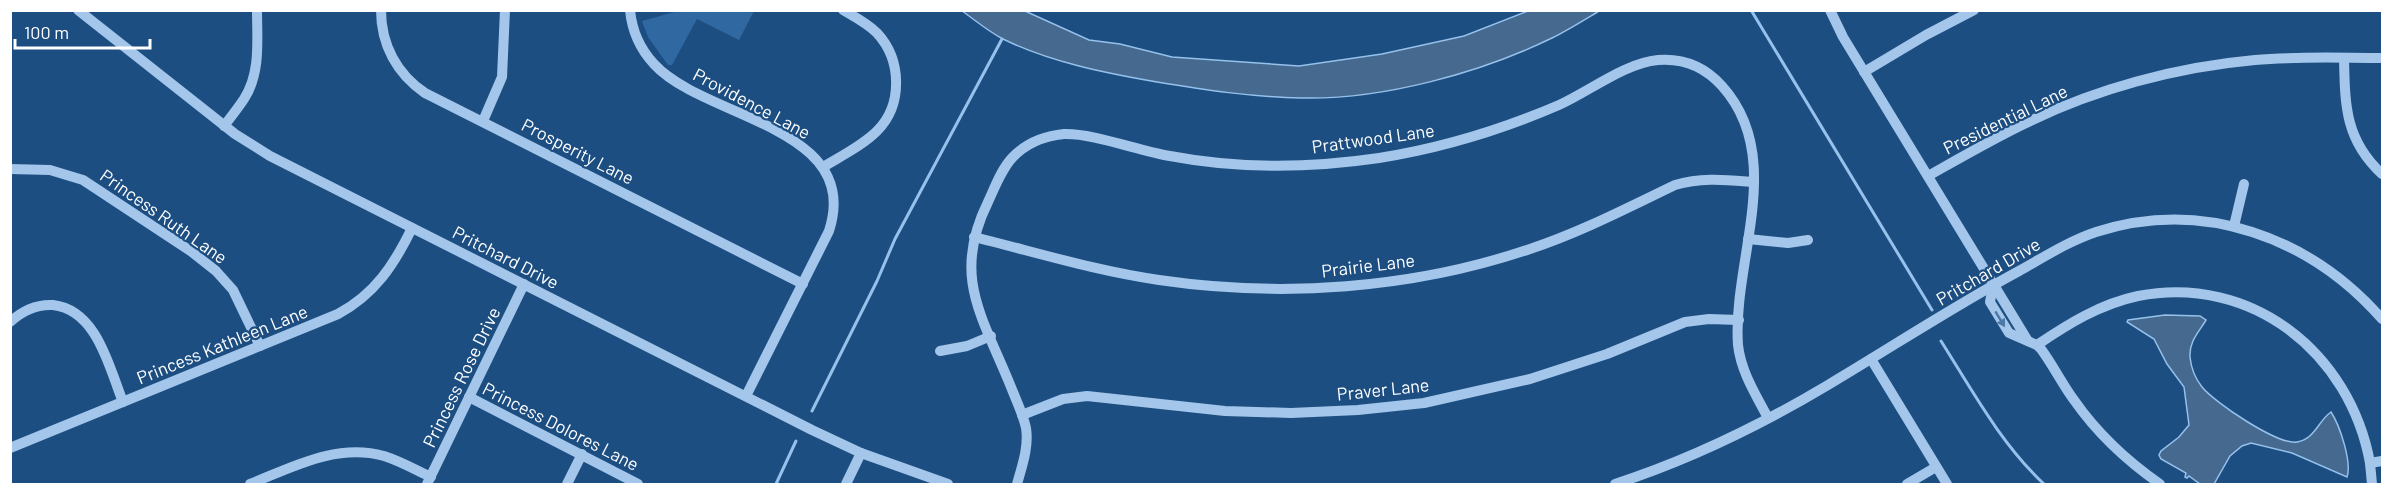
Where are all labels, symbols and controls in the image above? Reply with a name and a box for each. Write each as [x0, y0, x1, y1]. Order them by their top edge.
scale bar [15, 12, 150, 50]
text: 100 m [24, 21, 69, 43]
street label: Providence Lane [690, 63, 814, 143]
street label: Presidential Lane [1939, 79, 2071, 159]
street label: Prosperity Lane [518, 113, 638, 189]
street label: Prattwood Lane [1310, 118, 1436, 158]
street label: Princess Ruth Lane [96, 164, 232, 268]
street label: Pritchard Drive [449, 221, 563, 293]
street label: Pritchard Drive [1932, 232, 2044, 310]
street label: Prairie Lane [1320, 248, 1416, 282]
street label: Princess Kathleen Lane [133, 300, 311, 388]
street label: Princess Rose Drive [417, 303, 505, 451]
one-way arrow [1995, 311, 2006, 327]
street label: Praver Lane [1336, 373, 1430, 405]
street label: Princess Dolores Lane [479, 377, 643, 475]

